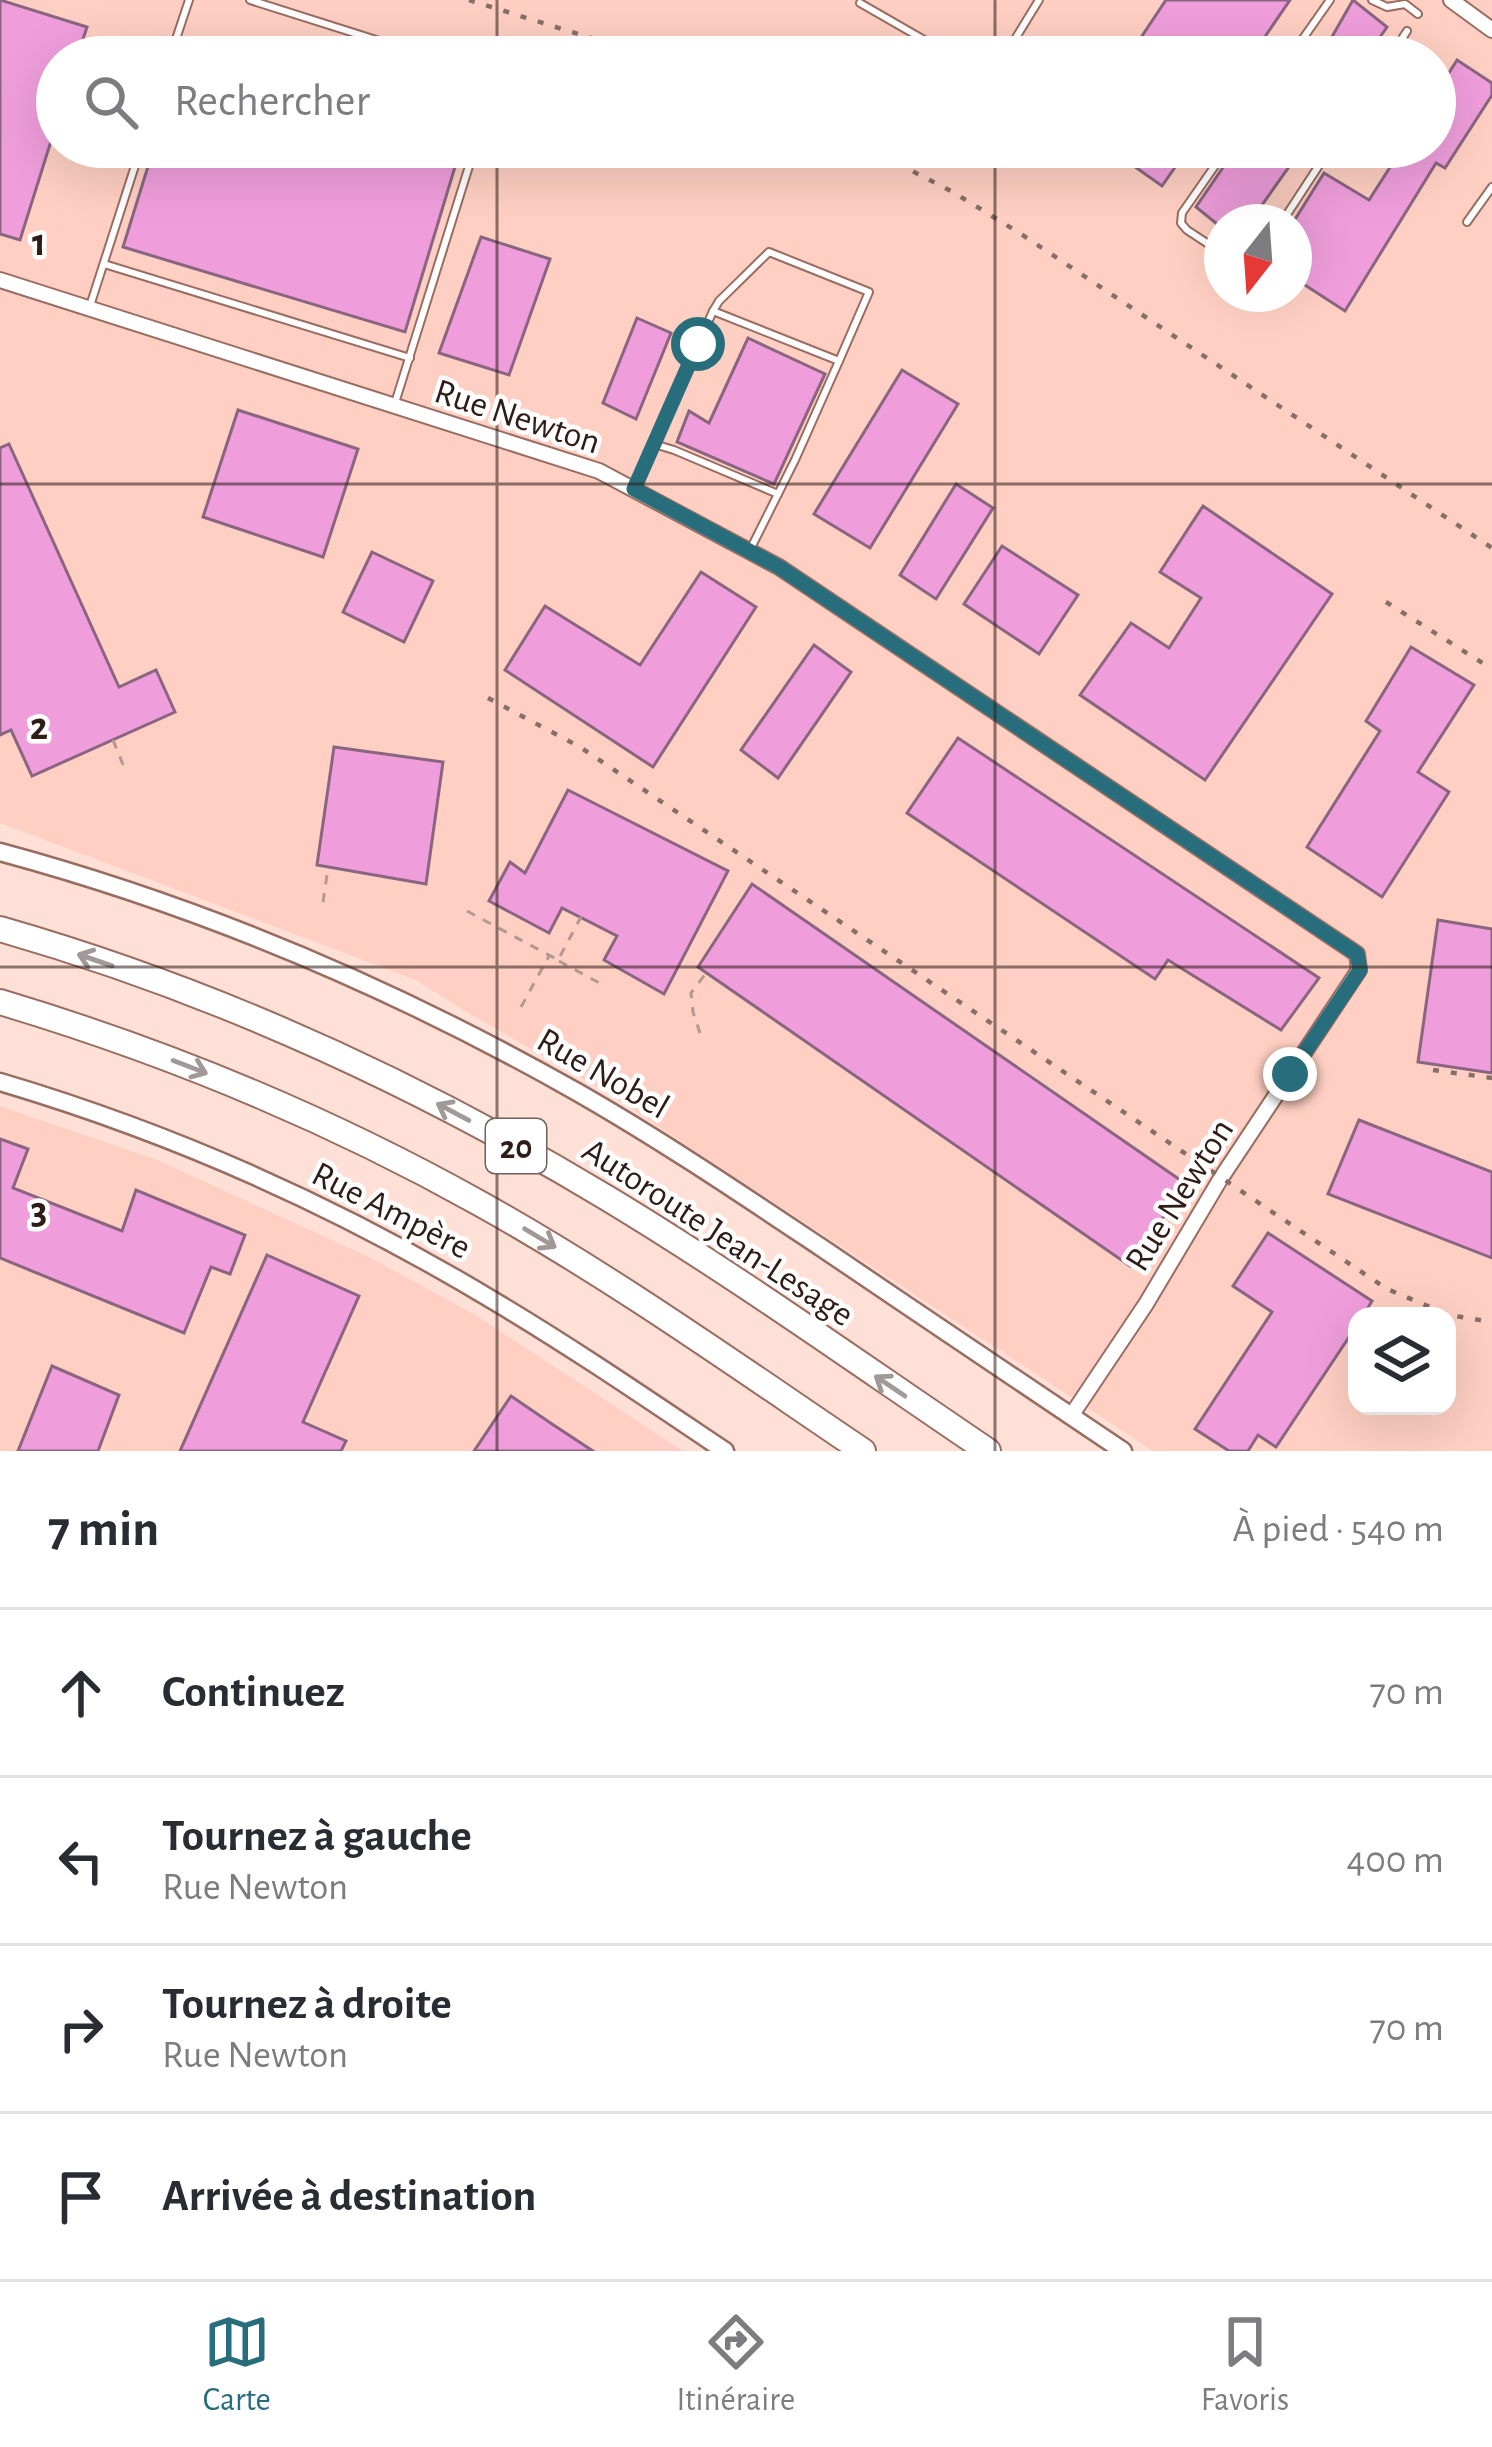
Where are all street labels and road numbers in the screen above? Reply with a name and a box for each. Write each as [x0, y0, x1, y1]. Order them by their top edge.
street label: Rue Newton [430, 373, 605, 461]
street label: Rue Nobel [531, 1022, 675, 1126]
street label: Rue Newton [1119, 1113, 1240, 1277]
road number: 20 [486, 1119, 546, 1173]
street label: Autoroute Jean-Lesage [576, 1132, 860, 1334]
street label: Rue Ampère [306, 1156, 476, 1266]

